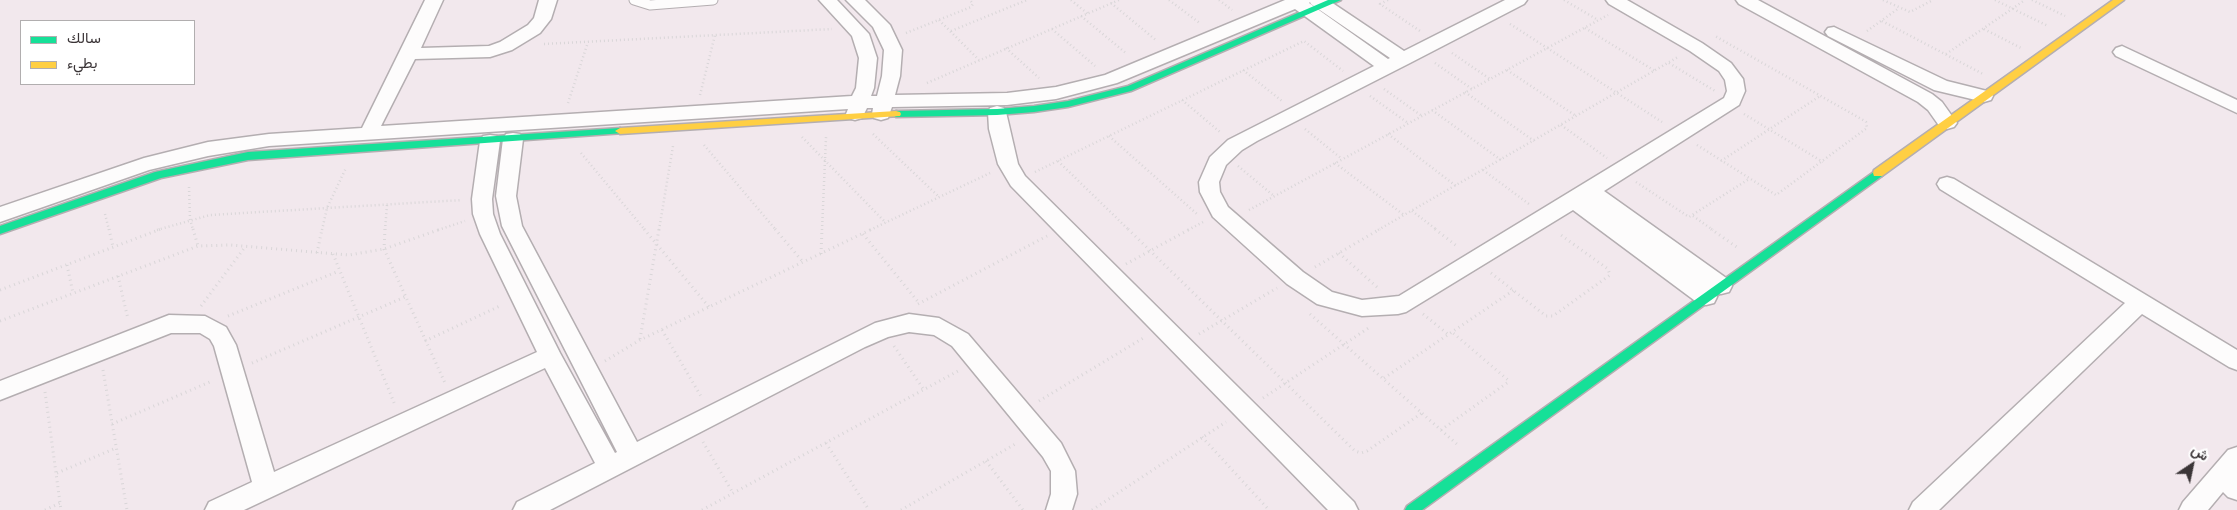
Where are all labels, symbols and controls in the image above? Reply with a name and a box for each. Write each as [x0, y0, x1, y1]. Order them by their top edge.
legend [20, 20, 195, 85]
text: سالك [67, 28, 101, 47]
text: بطيء [67, 53, 97, 72]
north arrow [2167, 440, 2217, 490]
text: ش [2188, 440, 2212, 465]

